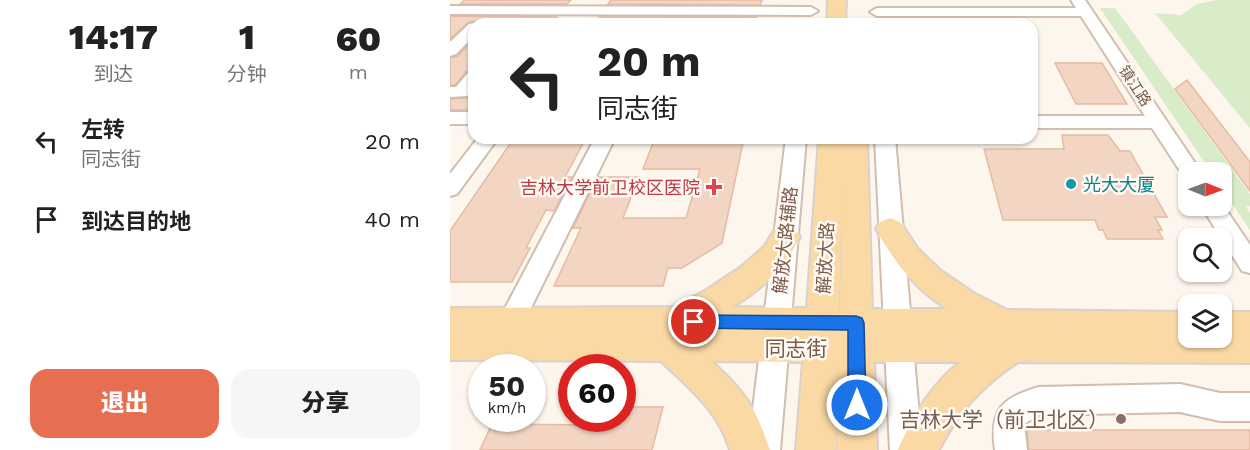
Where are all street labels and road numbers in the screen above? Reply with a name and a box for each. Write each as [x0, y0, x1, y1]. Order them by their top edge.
street label: 镇江路 [1115, 62, 1155, 110]
street label: 解放大路辅路 [769, 185, 801, 295]
street label: 解放大路 [813, 221, 837, 295]
street label: 同志街 [765, 336, 828, 361]

